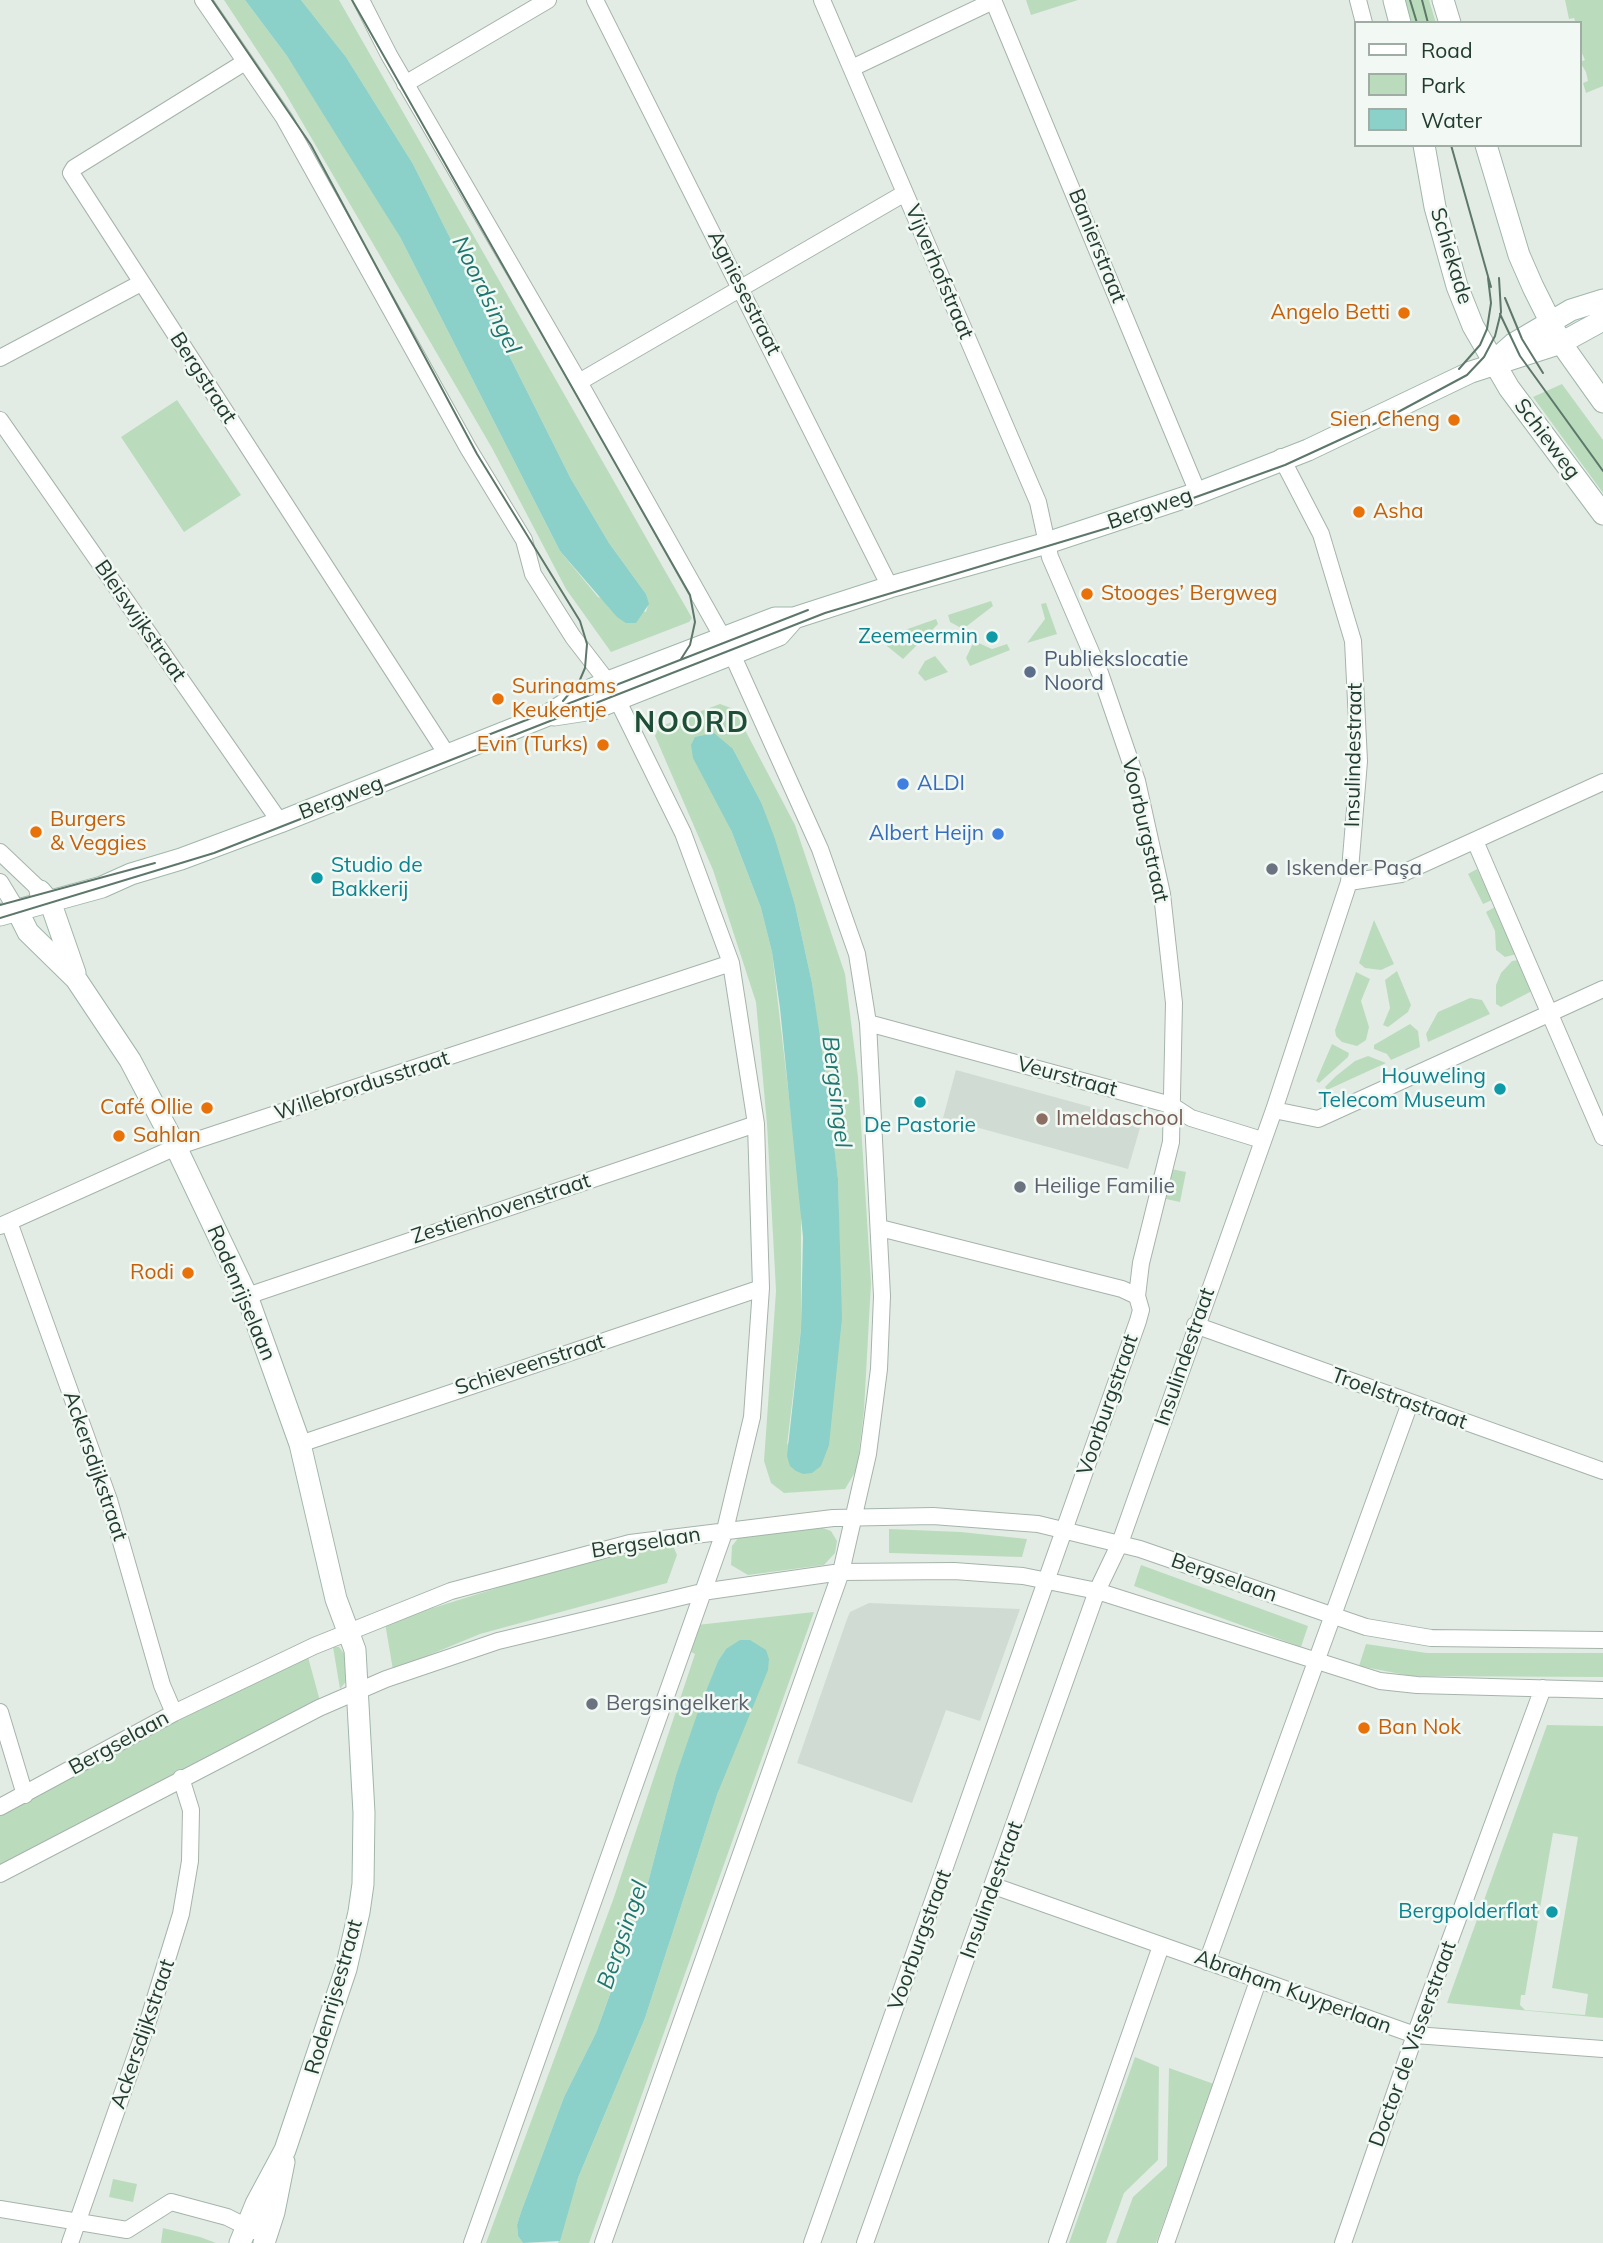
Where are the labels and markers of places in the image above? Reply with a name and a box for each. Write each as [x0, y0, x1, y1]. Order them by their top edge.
place label: Angelo Betti [1271, 300, 1390, 326]
marker: Angelo Betti [1396, 305, 1412, 321]
place label: Sien Cheng [1330, 407, 1440, 433]
marker: Sien Cheng [1446, 412, 1462, 428]
place label: Asha [1373, 499, 1424, 525]
marker: Asha [1351, 504, 1367, 520]
place label: Stooges’ Bergweg [1101, 581, 1277, 607]
marker: Stooges’ Bergweg [1079, 586, 1095, 602]
place label: Zeemeermin [858, 624, 978, 650]
marker: Zeemeermin [984, 629, 1000, 645]
place label: Publiekslocatie Noord [1044, 647, 1188, 697]
marker: Publiekslocatie Noord [1022, 664, 1038, 680]
place label: Surinaams Keukentje [512, 674, 616, 724]
marker: Surinaams Keukentje [490, 691, 506, 707]
place label: Evin (Turks) [477, 732, 589, 758]
marker: Evin (Turks) [595, 737, 611, 753]
place label: ALDI [917, 771, 965, 797]
marker: ALDI [895, 776, 911, 792]
place label: Burgers & Veggies [50, 807, 147, 857]
place label: Albert Heijn [869, 821, 984, 847]
marker: Burgers & Veggies [28, 824, 44, 840]
marker: Albert Heijn [990, 826, 1006, 842]
place label: Studio de Bakkerij [331, 853, 423, 903]
place label: Iskender Paşa [1286, 856, 1422, 882]
marker: Iskender Paşa [1264, 861, 1280, 877]
marker: Studio de Bakkerij [309, 870, 325, 886]
place label: Houweling Telecom Museum [1318, 1064, 1486, 1114]
marker: Houweling Telecom Museum [1492, 1081, 1508, 1097]
marker: De Pastorie [912, 1094, 928, 1110]
place label: Café Ollie [100, 1095, 193, 1121]
marker: Café Ollie [199, 1100, 215, 1116]
place label: Imeldaschool [1056, 1106, 1184, 1132]
marker: Imeldaschool [1034, 1111, 1050, 1127]
place label: De Pastorie [864, 1113, 976, 1139]
place label: Sahlan [133, 1123, 201, 1149]
marker: Sahlan [111, 1128, 127, 1144]
place label: Heilige Familie [1034, 1174, 1175, 1200]
marker: Heilige Familie [1012, 1179, 1028, 1195]
place label: Rodi [130, 1260, 174, 1286]
marker: Rodi [180, 1265, 196, 1281]
place label: Bergsingelkerk [606, 1691, 749, 1717]
marker: Bergsingelkerk [584, 1696, 600, 1712]
place label: Ban Nok [1378, 1715, 1461, 1741]
marker: Ban Nok [1356, 1720, 1372, 1736]
place label: Bergpolderflat [1398, 1899, 1538, 1925]
marker: Bergpolderflat [1544, 1904, 1560, 1920]

